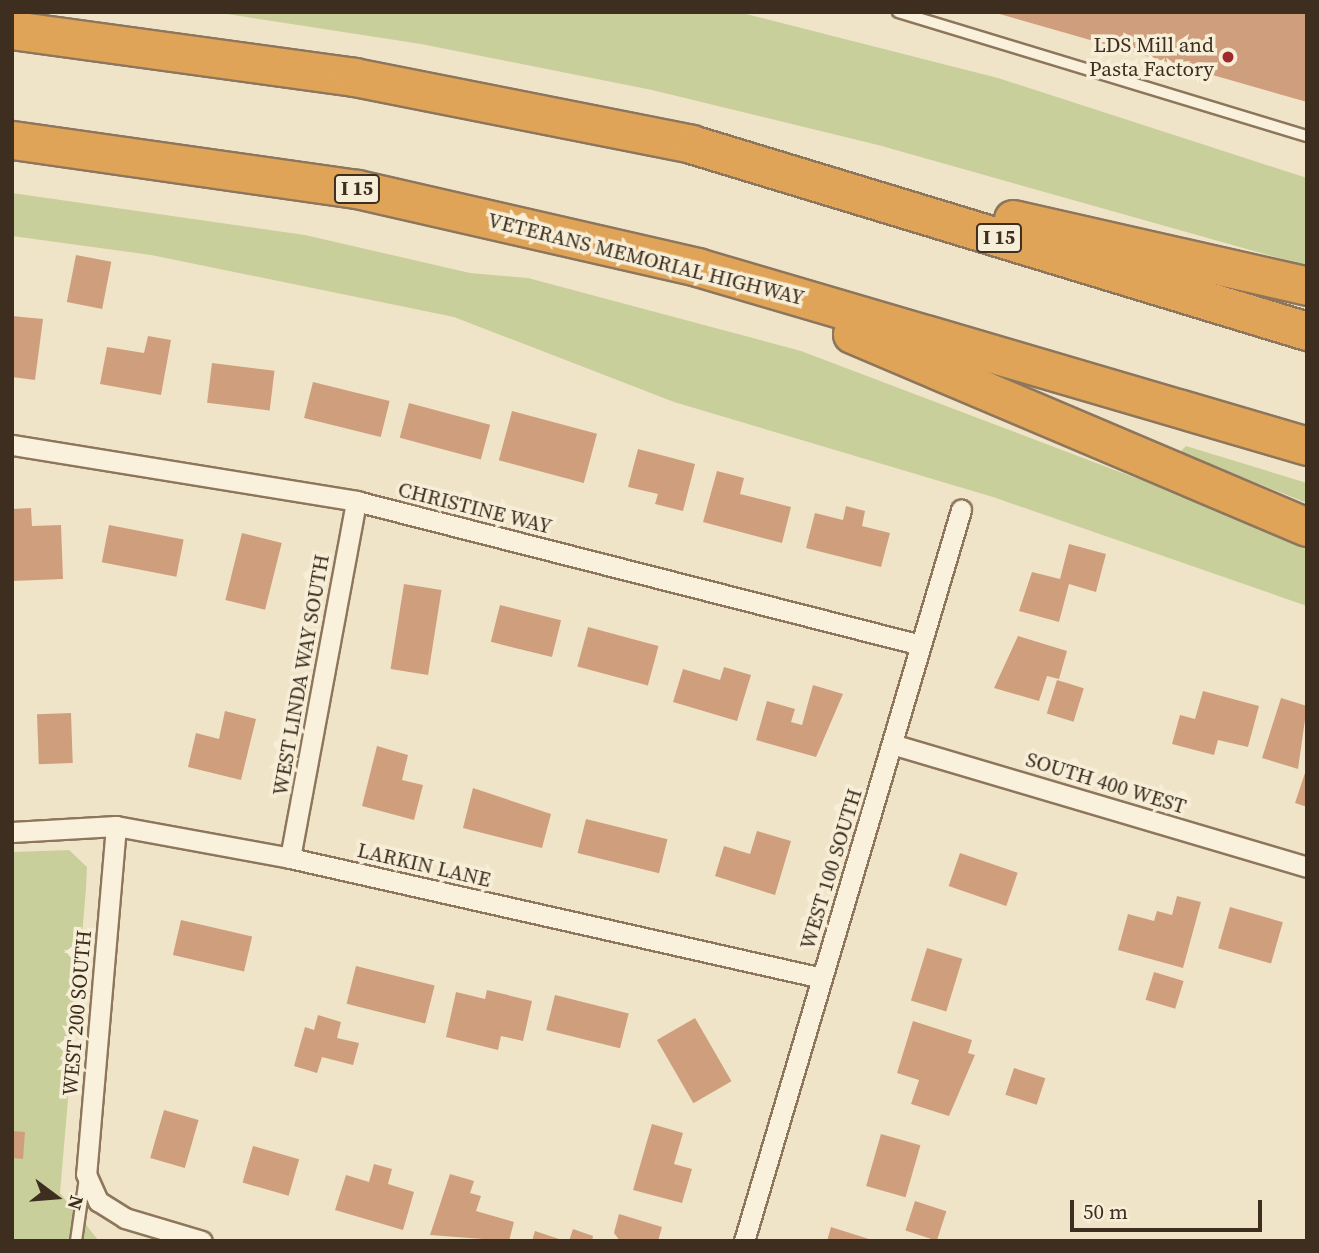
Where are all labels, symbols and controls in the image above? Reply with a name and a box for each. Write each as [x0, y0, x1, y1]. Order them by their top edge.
place label: LDS Mill and Pasta Factory [1089, 32, 1214, 82]
marker: LDS Mill and Pasta Factory [1220, 49, 1236, 65]
road number: I 15 [332, 174, 382, 204]
street label: VETERANS MEMORIAL HIGHWAY [485, 207, 807, 311]
road number: I 15 [974, 222, 1024, 254]
street label: CHRISTINE WAY [395, 477, 555, 539]
street label: WEST LINDA WAY SOUTH [267, 552, 335, 798]
street label: SOUTH 400 WEST [1023, 747, 1189, 819]
street label: WEST 100 SOUTH [795, 786, 867, 952]
street label: LARKIN LANE [355, 837, 493, 893]
street label: WEST 200 SOUTH [57, 929, 97, 1097]
north arrow [21, 1162, 91, 1232]
scale bar [1074, 1186, 1266, 1230]
text: N [62, 1193, 91, 1213]
text: 50 m [1083, 1197, 1128, 1226]

